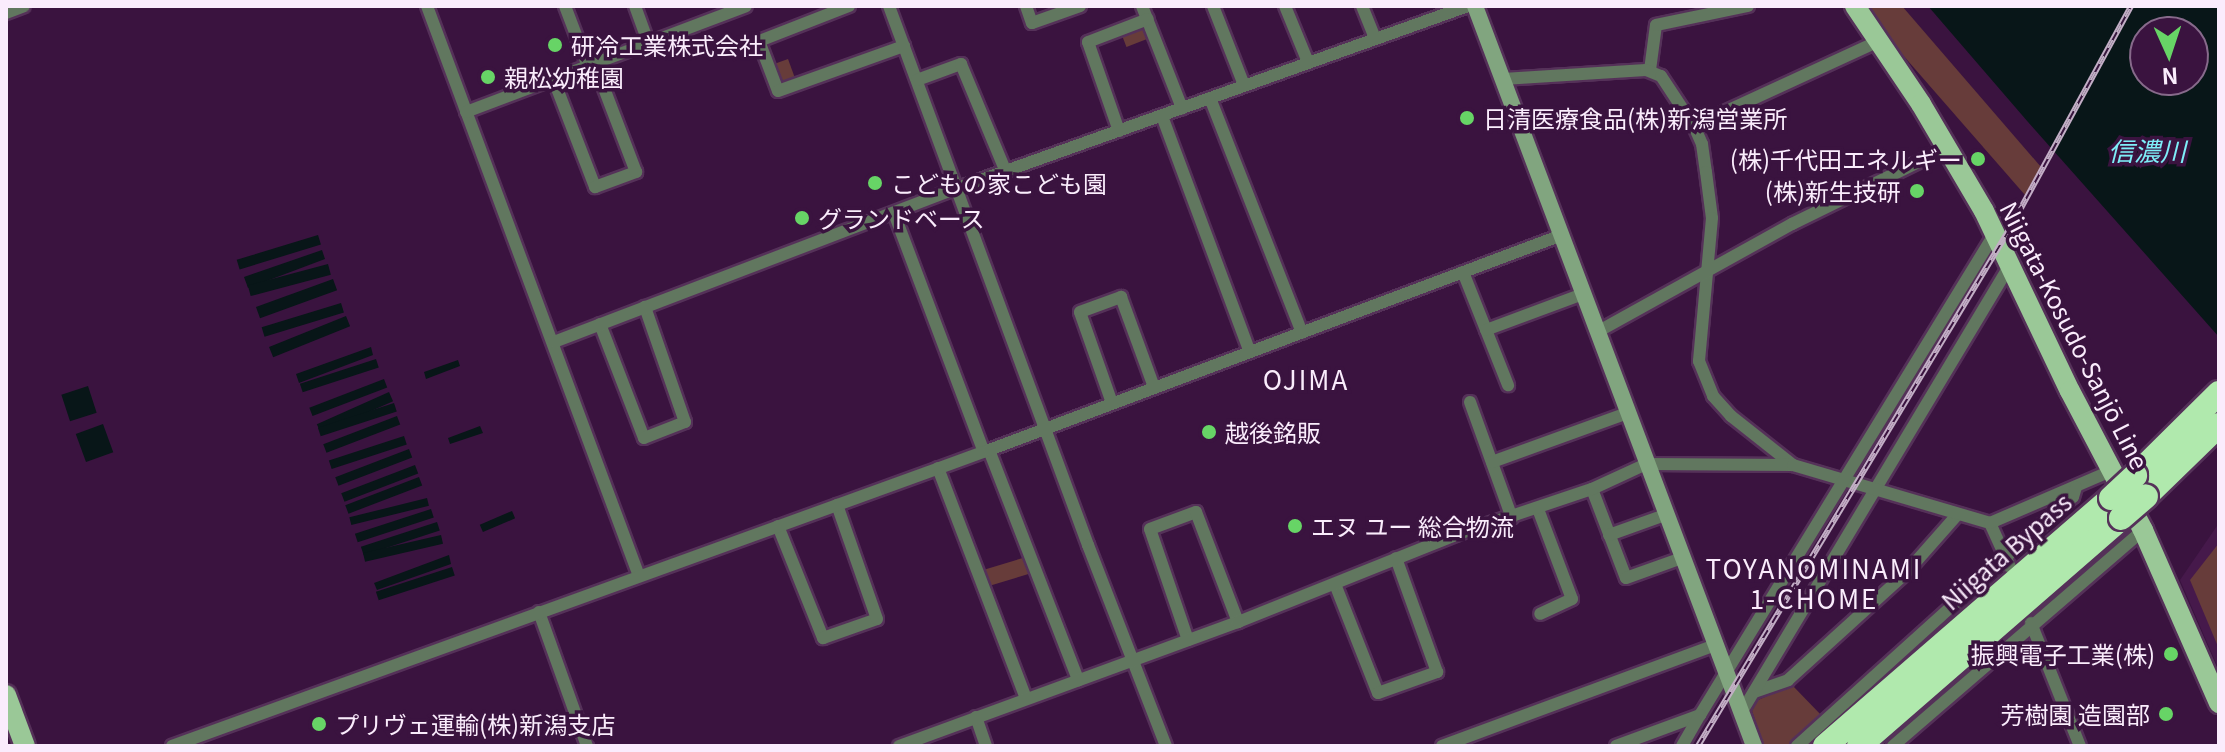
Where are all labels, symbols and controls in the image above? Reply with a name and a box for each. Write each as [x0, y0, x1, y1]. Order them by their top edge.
north arrow [2129, 16, 2209, 96]
place label: 研冷工業株式会社 [571, 31, 763, 59]
marker: 研冷工業株式会社 [546, 36, 564, 54]
text: N [2161, 62, 2179, 94]
place label: 親松幼稚園 [504, 63, 624, 91]
marker: 親松幼稚園 [479, 68, 497, 86]
place label: 日清医療食品(株)新潟営業所 [1483, 104, 1787, 132]
marker: 日清医療食品(株)新潟営業所 [1458, 109, 1476, 127]
water label: 信濃川 [2108, 134, 2186, 166]
place label: (株)千代田エネルギー [1730, 145, 1962, 173]
marker: (株)千代田エネルギー [1969, 150, 1987, 168]
place label: こどもの家こども園 [891, 169, 1107, 197]
marker: こどもの家こども園 [866, 174, 884, 192]
place label: (株)新生技研 [1765, 177, 1901, 205]
marker: (株)新生技研 [1908, 182, 1926, 200]
street label: Niigata-Kosudo-Sanjō Line [1995, 196, 2155, 474]
place label: グランドベース [818, 204, 986, 232]
marker: グランドベース [793, 209, 811, 227]
district label: OJIMA [1263, 363, 1349, 395]
place label: 越後銘販 [1225, 418, 1321, 446]
marker: 越後銘販 [1200, 423, 1218, 441]
street label: Niigata Bypass [1935, 487, 2077, 615]
place label: エヌ ユー 総合物流 [1311, 512, 1514, 540]
marker: エヌ ユー 総合物流 [1286, 517, 1304, 535]
district label: TOYANOMINAMI 1-CHOME [1706, 552, 1922, 614]
place label: 振興電子工業(株) [1971, 640, 2155, 668]
marker: 振興電子工業(株) [2162, 645, 2180, 663]
place label: 芳樹園 造園部 [2001, 700, 2150, 728]
marker: 芳樹園 造園部 [2157, 705, 2175, 723]
place label: プリヴェ運輸(株)新潟支店 [335, 710, 615, 738]
marker: プリヴェ運輸(株)新潟支店 [310, 715, 328, 733]

